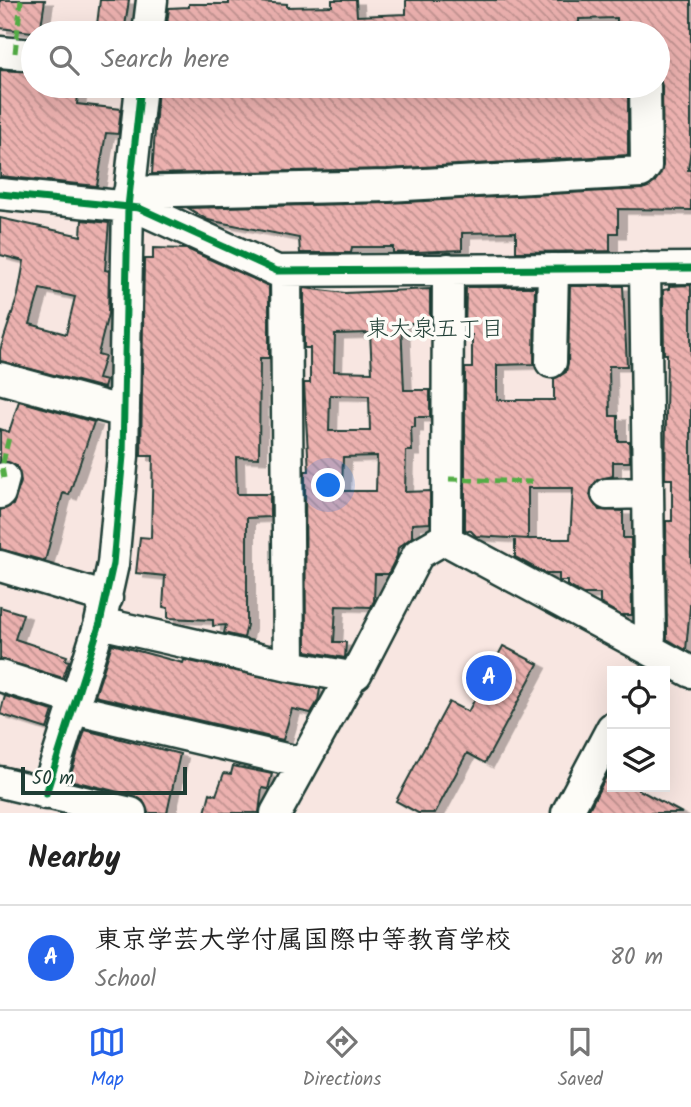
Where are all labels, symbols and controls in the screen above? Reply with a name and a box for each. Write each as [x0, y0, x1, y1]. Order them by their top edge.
search box [21, 21, 670, 98]
text: Search here [101, 39, 229, 81]
icon: search [45, 41, 83, 79]
district label: 東大泉五丁目 [366, 312, 504, 348]
your location [311, 468, 345, 502]
pin: A [466, 652, 512, 704]
map controls [607, 666, 670, 792]
button: locate [607, 666, 670, 729]
button: layers [607, 729, 670, 792]
scale bar [21, 764, 187, 796]
text: 50 m [32, 764, 74, 794]
text: Nearby [28, 835, 120, 883]
text: 東京学芸大学付属国際中等教育学校 [95, 920, 511, 962]
text: A [44, 940, 58, 976]
text: 80 m [610, 940, 663, 976]
text: School [95, 962, 156, 998]
tab: Map [88, 1023, 126, 1095]
tab: Directions [303, 1023, 381, 1095]
tab: Saved [558, 1023, 603, 1095]

